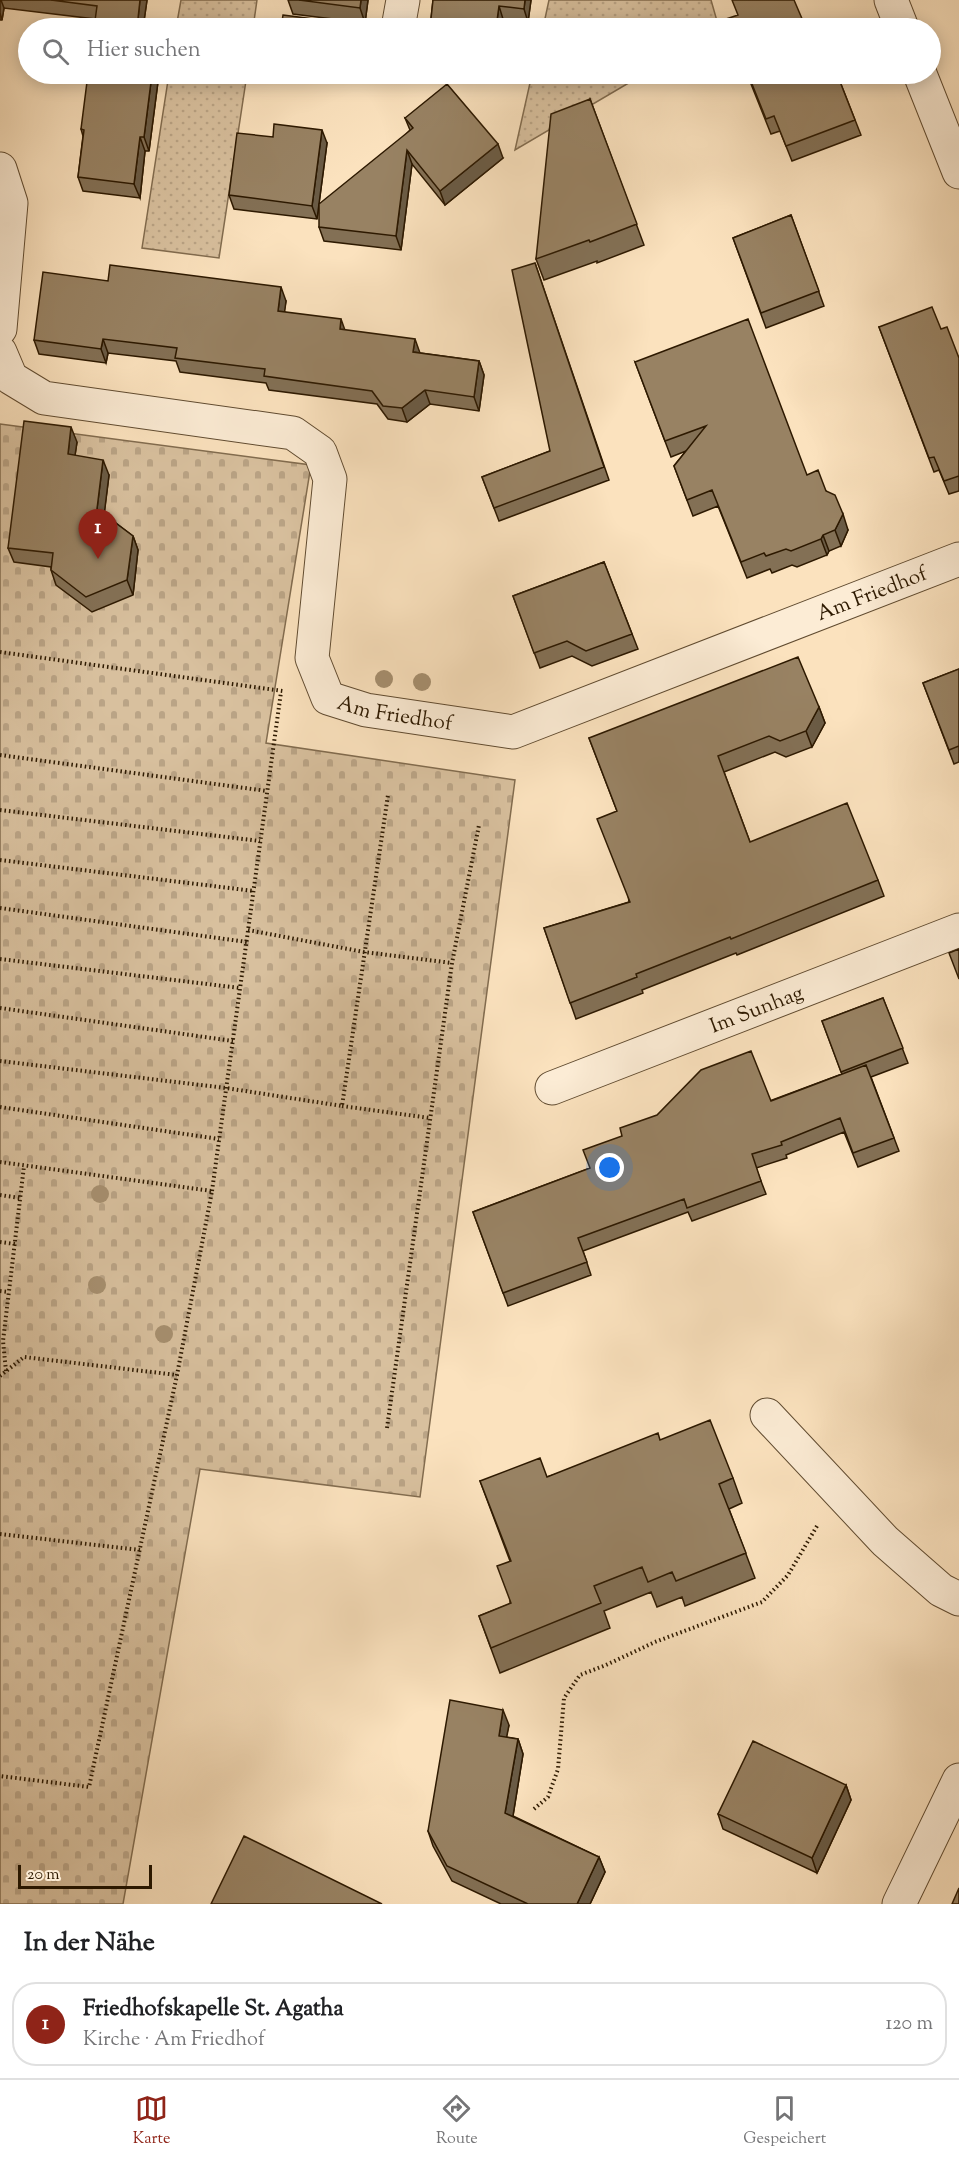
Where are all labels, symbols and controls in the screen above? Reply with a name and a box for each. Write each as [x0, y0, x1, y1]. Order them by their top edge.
search box [18, 18, 941, 84]
icon: search [39, 35, 72, 68]
text: Hier suchen [87, 35, 201, 67]
pin: 1 [78, 510, 118, 559]
street label: Am Friedhof [812, 559, 934, 630]
street label: Am Friedhof [333, 689, 456, 740]
street label: Im Sunhag [706, 979, 808, 1042]
your location [595, 1153, 624, 1182]
scale bar [18, 1862, 152, 1890]
text: 20 m [27, 1864, 60, 1887]
text: In der Nähe [24, 1925, 155, 1962]
text: Friedhofskapelle St. Agatha [83, 1994, 344, 2026]
text: 1 [42, 2010, 49, 2039]
text: 120 m [885, 2010, 933, 2039]
text: Kirche · Am Friedhof [83, 2026, 265, 2055]
tab: Karte [133, 2092, 170, 2151]
tab: Route [436, 2092, 478, 2151]
tab: Gespeichert [743, 2092, 826, 2151]

